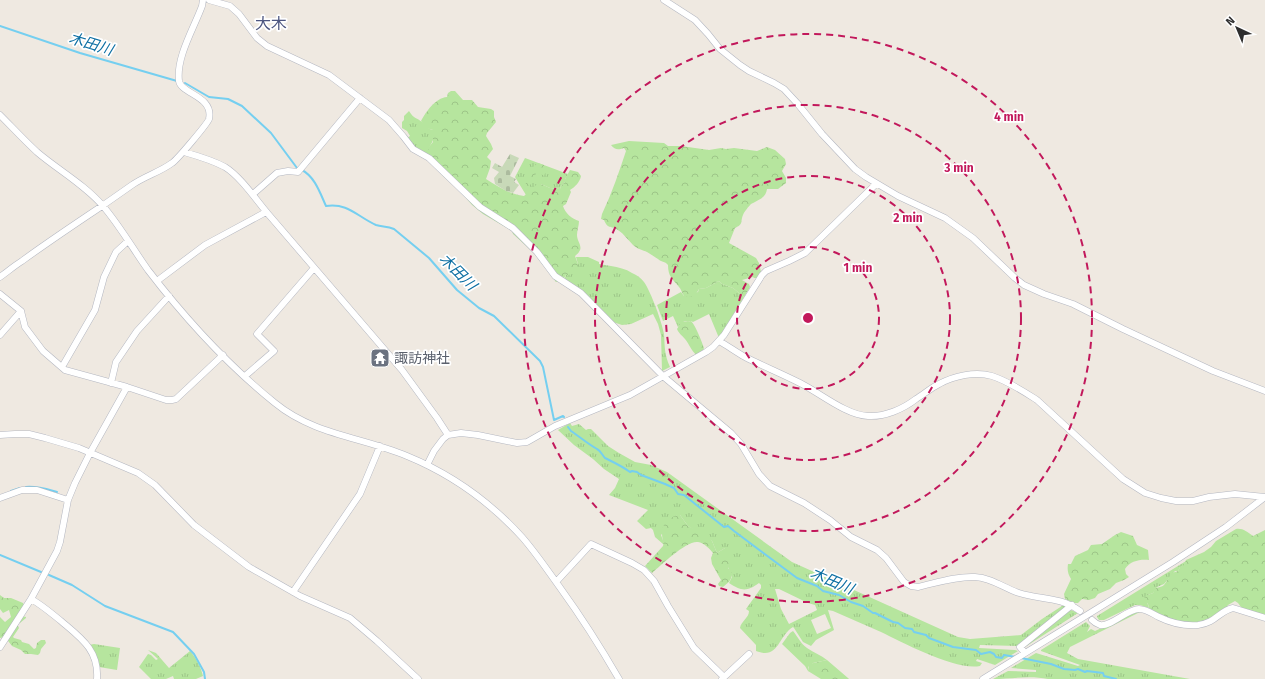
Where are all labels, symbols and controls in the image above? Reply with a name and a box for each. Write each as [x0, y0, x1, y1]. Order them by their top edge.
north arrow [1217, 8, 1257, 48]
district label: 大木 [255, 14, 287, 33]
text: N [1223, 14, 1238, 28]
water label: 木田川 [67, 29, 117, 60]
text: 4 min [994, 110, 1024, 124]
text: 3 min [943, 161, 974, 175]
text: 2 min [893, 211, 923, 225]
water label: 木田川 [436, 250, 482, 296]
text: 1 min [844, 261, 872, 275]
centre of rings [801, 311, 815, 325]
temple icon: 諏訪神社 [369, 347, 391, 369]
place label: 諏訪神社 [394, 350, 450, 367]
water label: 木田川 [808, 564, 858, 599]

